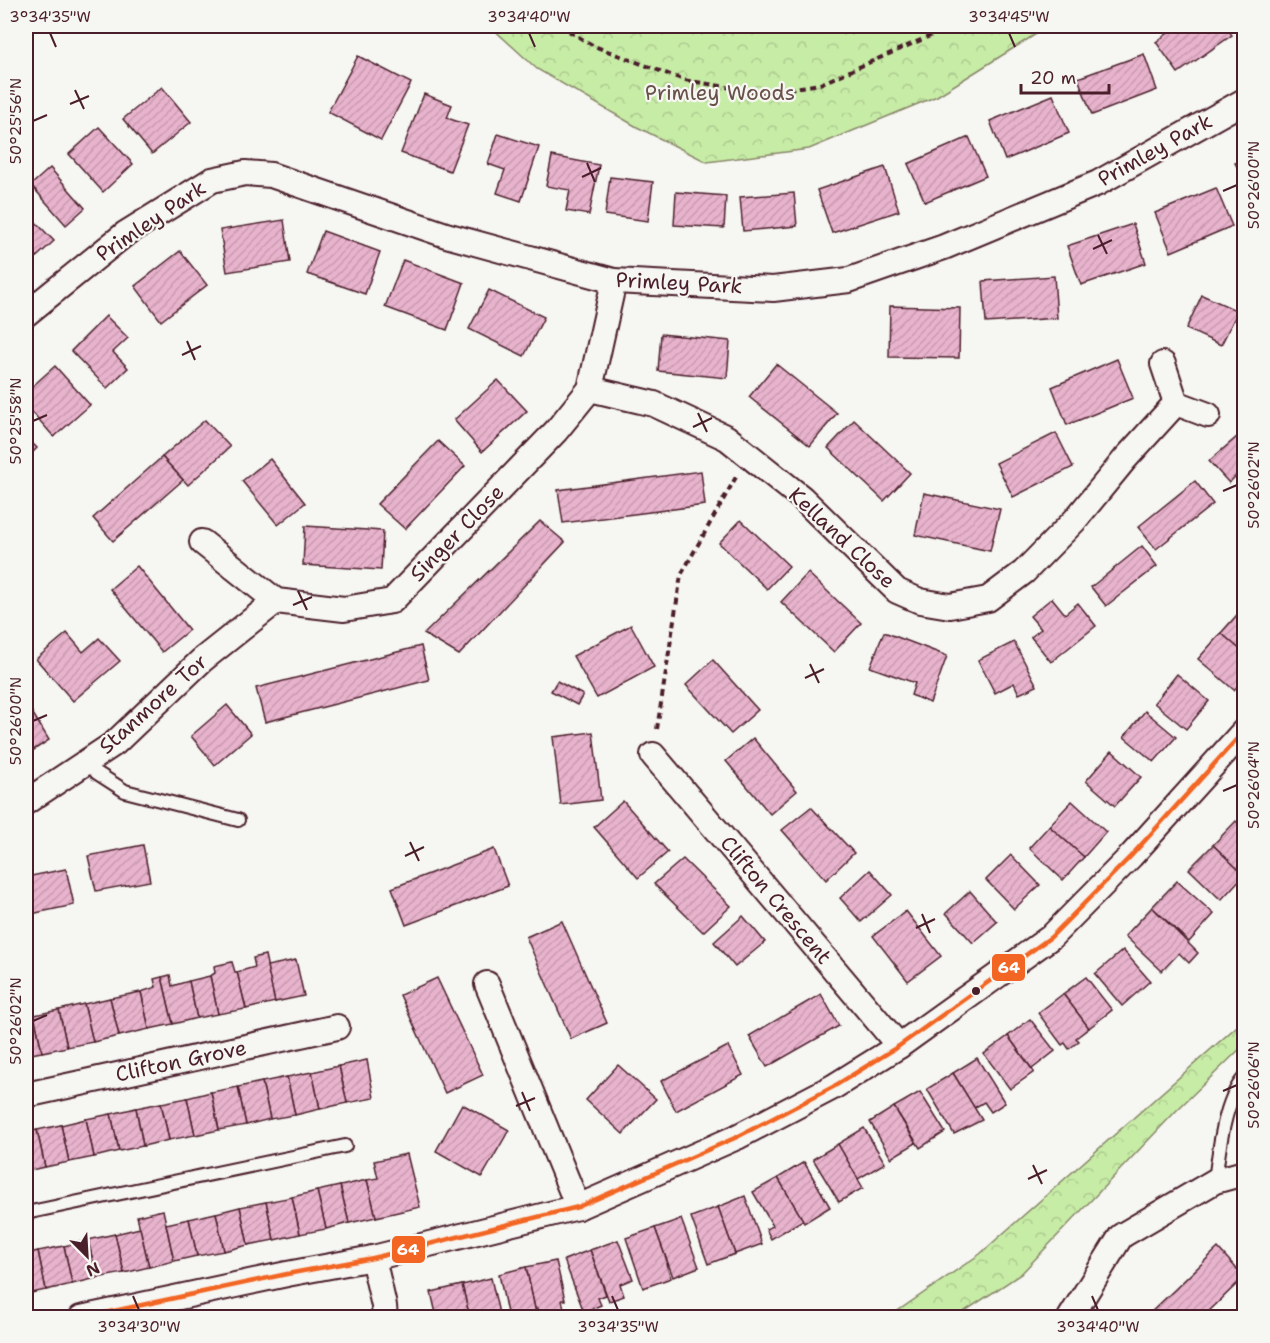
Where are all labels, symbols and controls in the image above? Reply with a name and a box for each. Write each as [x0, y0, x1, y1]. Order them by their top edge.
text: 3°34'35"W [9, 7, 91, 27]
text: 3°34'40"W [487, 7, 571, 27]
text: 3°34'45"W [968, 7, 1050, 27]
scale bar [1021, 57, 1110, 95]
text: 20 m [1030, 66, 1076, 90]
text: 50°25'56"N [6, 78, 26, 164]
park label: Primley Woods [645, 79, 795, 107]
street label: Primley Park [1093, 107, 1217, 193]
text: 50°26'00"N [1244, 141, 1264, 229]
street label: Primley Park [91, 174, 211, 268]
street label: Primley Park [615, 266, 743, 300]
text: 50°25'58"N [6, 378, 26, 464]
text: 50°26'02"N [1244, 441, 1264, 529]
street label: Singer Close [404, 478, 510, 588]
street label: Kelland Close [782, 481, 902, 595]
street label: Stanmore Tor [93, 648, 213, 760]
text: 50°26'00"N [6, 677, 26, 765]
text: 50°26'04"N [1244, 741, 1264, 829]
street label: Clifton Crescent [714, 830, 838, 970]
line badge: 64 [991, 953, 1026, 982]
text: 64 [998, 957, 1020, 978]
text: 50°26'02"N [6, 977, 26, 1065]
unlabelled marker [970, 985, 982, 997]
street label: Clifton Grove [113, 1033, 249, 1089]
text: 50°26'06"N [1244, 1041, 1264, 1129]
north arrow [57, 1226, 117, 1286]
line badge: 64 [391, 1235, 426, 1264]
text: 64 [397, 1239, 419, 1260]
text: N [83, 1257, 103, 1281]
text: 3°34'30"W [97, 1317, 181, 1337]
text: 3°34'35"W [577, 1317, 659, 1337]
text: 3°34'40"W [1056, 1317, 1140, 1337]

